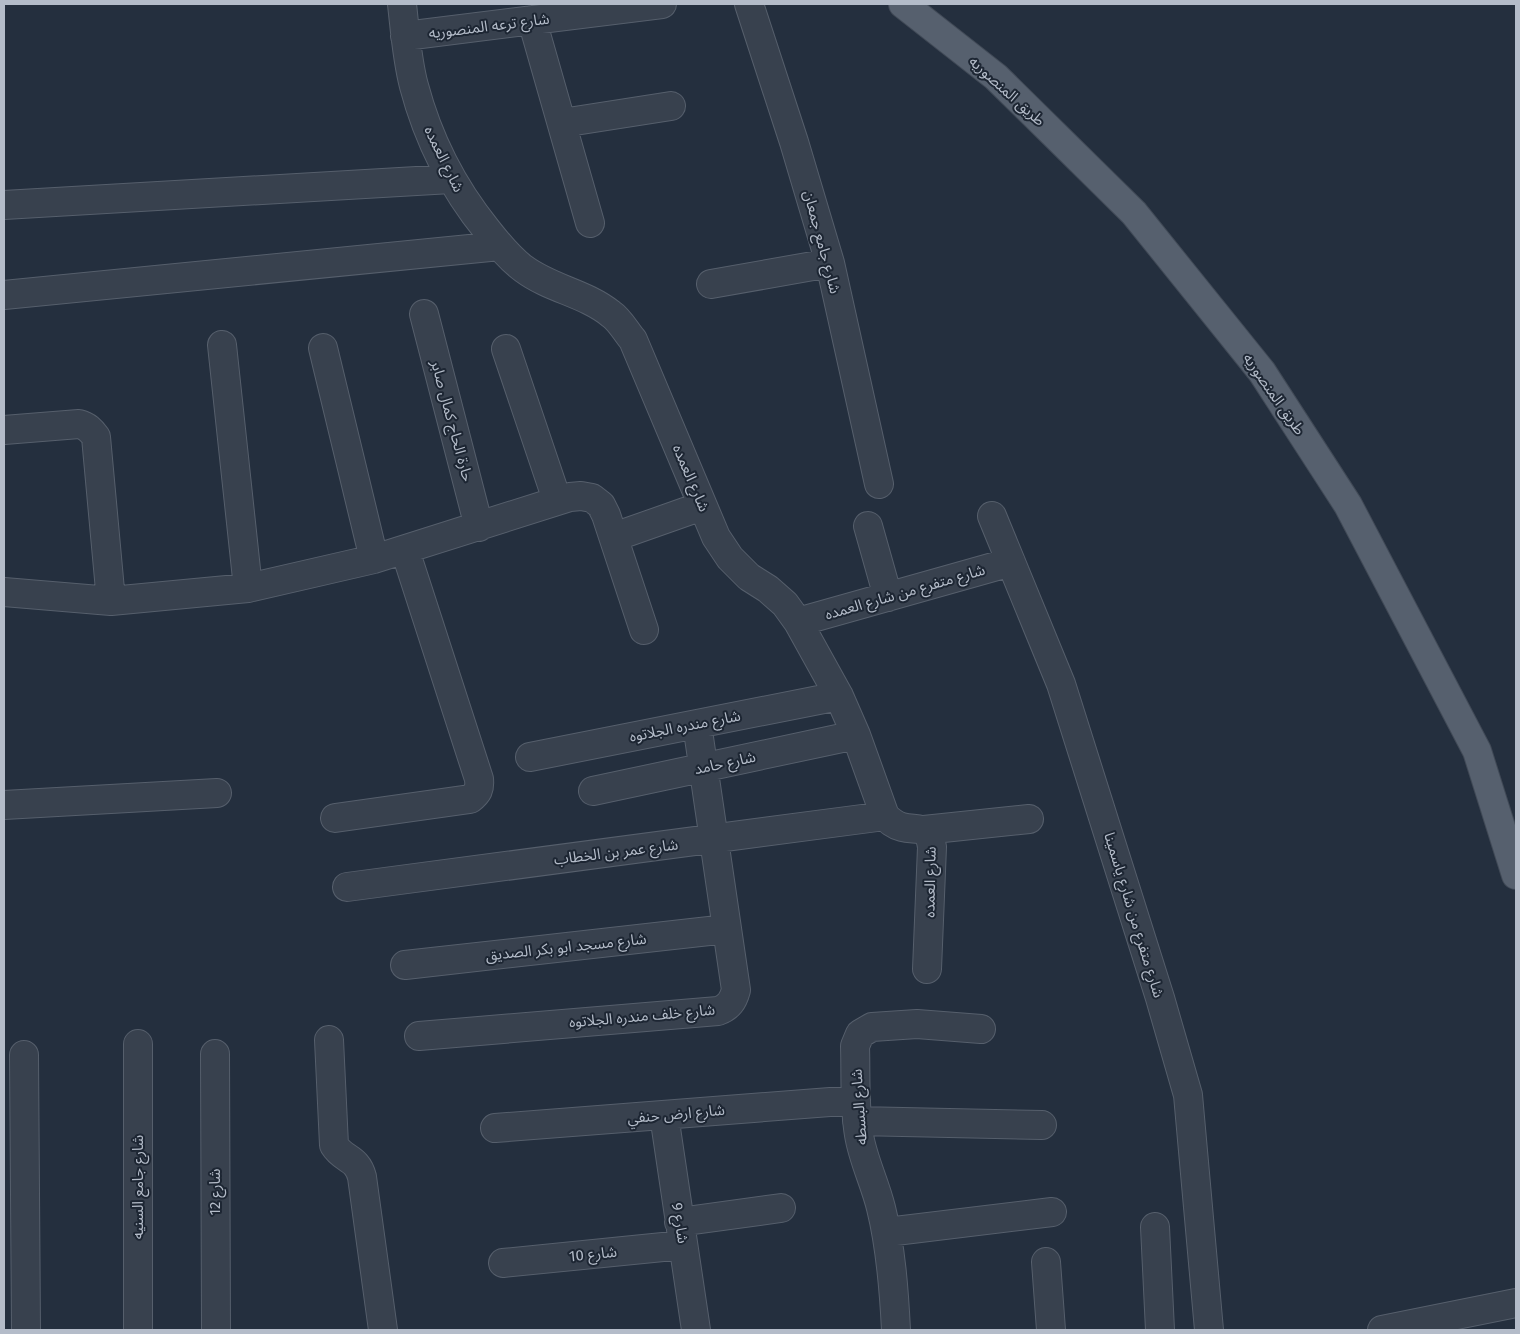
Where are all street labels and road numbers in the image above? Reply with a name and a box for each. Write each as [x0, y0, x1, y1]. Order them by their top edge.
street label: شارع ترعه المنصوريه [428, 10, 551, 45]
street label: طريق المنصوريه [965, 52, 1049, 130]
street label: شارع العمده [418, 123, 468, 196]
street label: شارع جامع جمعان [797, 188, 844, 297]
street label: طريق المنصوريه [1238, 350, 1309, 439]
street label: حارة الحاج كمال صابر [424, 358, 477, 484]
street label: شارع العمده [666, 442, 713, 516]
street label: شارع متفرع من شارع العمده [823, 560, 988, 626]
street label: شارع مندره الجلاتوه [628, 706, 743, 749]
street label: شارع حامد [693, 748, 758, 781]
street label: شارع متفرع من شارع ياسمينا [1097, 830, 1168, 1001]
street label: شارع عمر بن الخطاب [553, 835, 680, 872]
street label: شارع العمده [920, 846, 943, 918]
street label: شارع مسجد ابو بكر الصديق [485, 930, 648, 967]
street label: شارع خلف مندره الجلاتوه [568, 1001, 716, 1034]
street label: شارع البسطه [847, 1068, 874, 1146]
street label: شارع ارض حنفي [626, 1101, 726, 1130]
street label: شارع جامع السنيه [129, 1135, 150, 1239]
street label: شارع 12 [206, 1168, 227, 1216]
street label: شارع 9 [665, 1201, 692, 1245]
street label: شارع 10 [568, 1243, 618, 1268]

